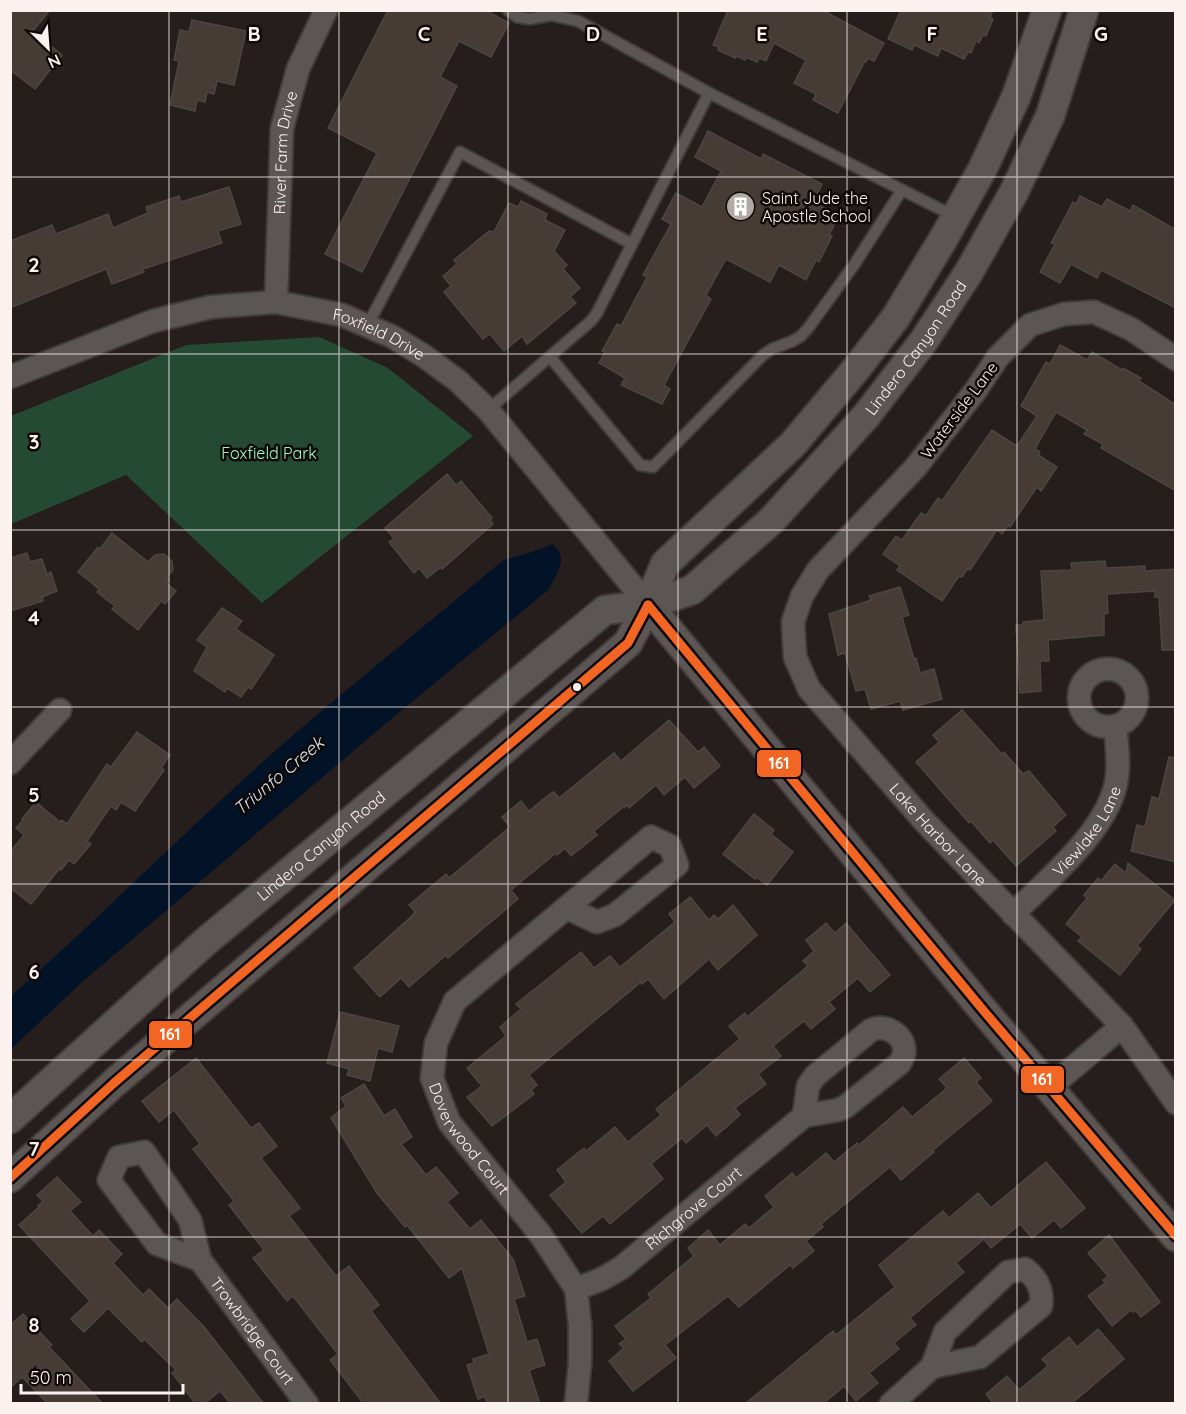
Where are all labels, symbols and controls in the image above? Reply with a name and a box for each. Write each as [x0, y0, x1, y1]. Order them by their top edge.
north arrow [18, 18, 78, 78]
text: B [247, 21, 261, 46]
text: C [418, 21, 431, 46]
text: D [586, 21, 600, 46]
text: E [756, 21, 768, 46]
text: F [926, 21, 938, 46]
text: G [1094, 21, 1108, 46]
text: N [45, 50, 64, 73]
street label: River Farm Drive [269, 89, 302, 215]
place label: Saint Jude the Apostle School [762, 188, 871, 226]
building icon: Saint Jude the Apostle School [725, 191, 757, 223]
text: 2 [28, 252, 40, 277]
street label: Lindero Canyon Road [860, 277, 971, 419]
street label: Foxfield Drive [331, 303, 429, 364]
street label: Waterside Lane [916, 358, 1002, 462]
text: 3 [29, 429, 39, 454]
park label: Foxfield Park [221, 443, 317, 463]
text: 4 [28, 605, 40, 630]
unlabelled marker [571, 681, 583, 693]
water label: Triunfo Creek [229, 730, 330, 820]
line badge: 161 [756, 749, 802, 778]
text: 161 [769, 753, 789, 773]
street label: Lake Harbor Lane [885, 779, 991, 890]
text: 5 [28, 782, 40, 807]
street label: Viewlake Lane [1048, 784, 1125, 880]
street label: Lindero Canyon Road [253, 787, 389, 905]
text: 6 [28, 959, 40, 984]
line badge: 161 [148, 1020, 193, 1049]
text: 161 [160, 1024, 180, 1044]
line badge: 161 [1020, 1065, 1065, 1094]
text: 161 [1032, 1069, 1052, 1089]
street label: Doverwood Court [425, 1080, 514, 1199]
text: 7 [29, 1136, 40, 1161]
street label: Richgrove Court [641, 1162, 746, 1254]
street label: Trowbridge Court [206, 1273, 299, 1389]
text: 8 [29, 1312, 40, 1337]
scale bar [21, 1357, 183, 1395]
text: 50 m [30, 1366, 72, 1389]

